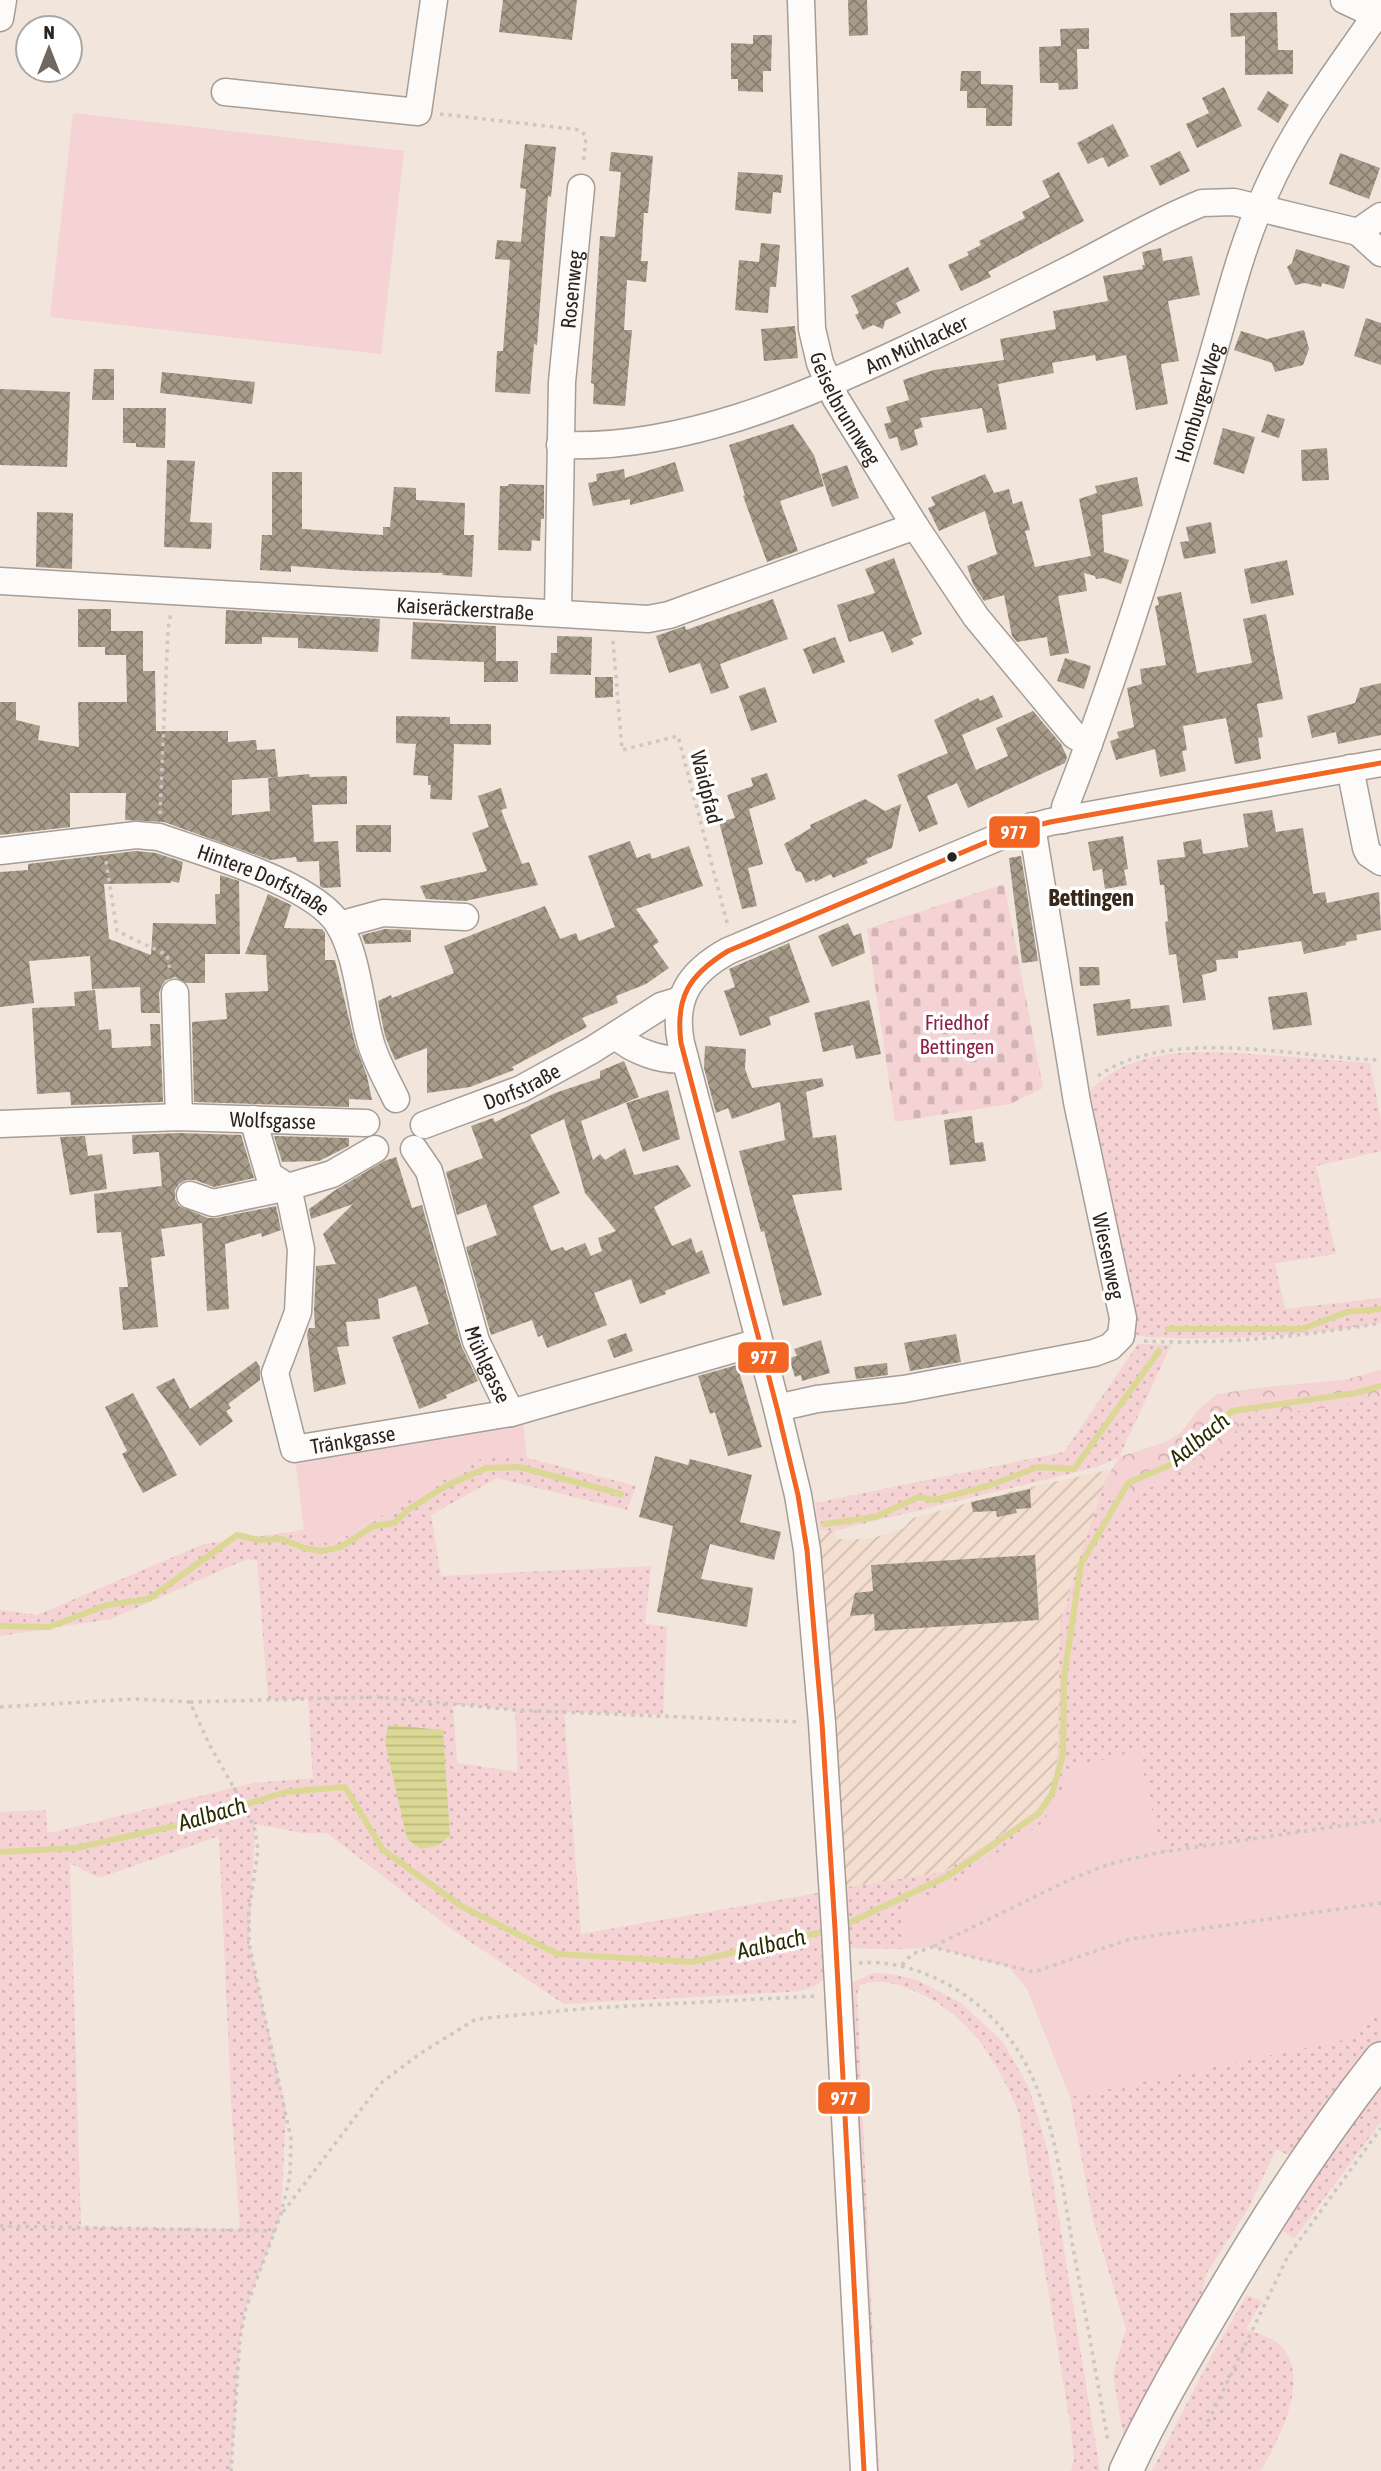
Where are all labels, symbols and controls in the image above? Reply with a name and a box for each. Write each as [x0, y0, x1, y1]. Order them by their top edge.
north arrow [14, 14, 84, 84]
text: N [43, 21, 55, 43]
street label: Rosenweg [555, 249, 587, 330]
street label: Am Mühlacker [861, 309, 972, 378]
street label: Homburger Weg [1169, 340, 1227, 465]
street label: Geiselbrunnweg [806, 350, 886, 469]
street label: Kaiseräckerstraße [396, 592, 535, 624]
street label: Waidpfad [686, 748, 728, 826]
line badge: 977 [988, 815, 1041, 849]
text: 977 [1001, 821, 1027, 843]
street label: Hintere Dorfstraße [194, 839, 335, 920]
unlabelled marker [945, 850, 959, 864]
district label: Bettingen [1048, 884, 1134, 911]
park label: Friedhof Bettingen [920, 1010, 994, 1058]
street label: Dorfstraße [480, 1058, 564, 1114]
street label: Wolfsgasse [229, 1107, 316, 1133]
street label: Wiesenweg [1088, 1211, 1130, 1301]
street label: Mühlgasse [460, 1323, 516, 1407]
line badge: 977 [737, 1341, 790, 1374]
text: 977 [751, 1346, 777, 1368]
water label: Aalbach [1163, 1407, 1234, 1472]
street label: Tränkgasse [308, 1420, 397, 1458]
water label: Aalbach [174, 1792, 249, 1836]
water label: Aalbach [733, 1924, 808, 1965]
line badge: 977 [817, 2081, 871, 2115]
text: 977 [831, 2087, 857, 2109]

